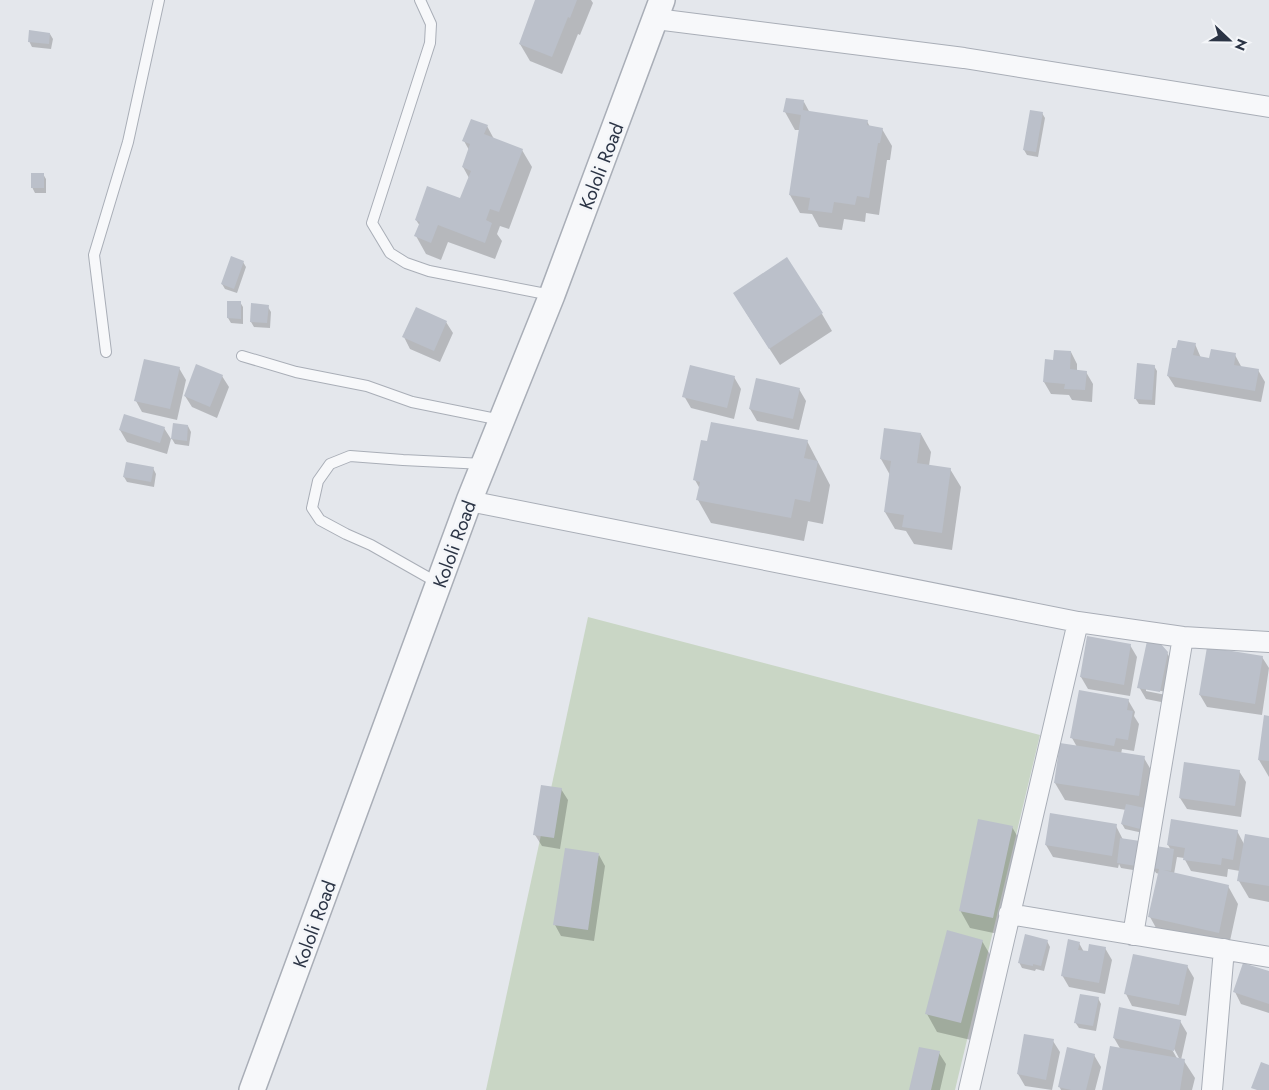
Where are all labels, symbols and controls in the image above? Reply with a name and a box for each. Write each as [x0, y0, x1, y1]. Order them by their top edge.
north arrow [1204, 15, 1254, 65]
text: N [1230, 36, 1252, 54]
street label: Kololi Road [573, 119, 630, 214]
street label: Kololi Road [426, 497, 483, 592]
street label: Kololi Road [286, 877, 343, 972]

